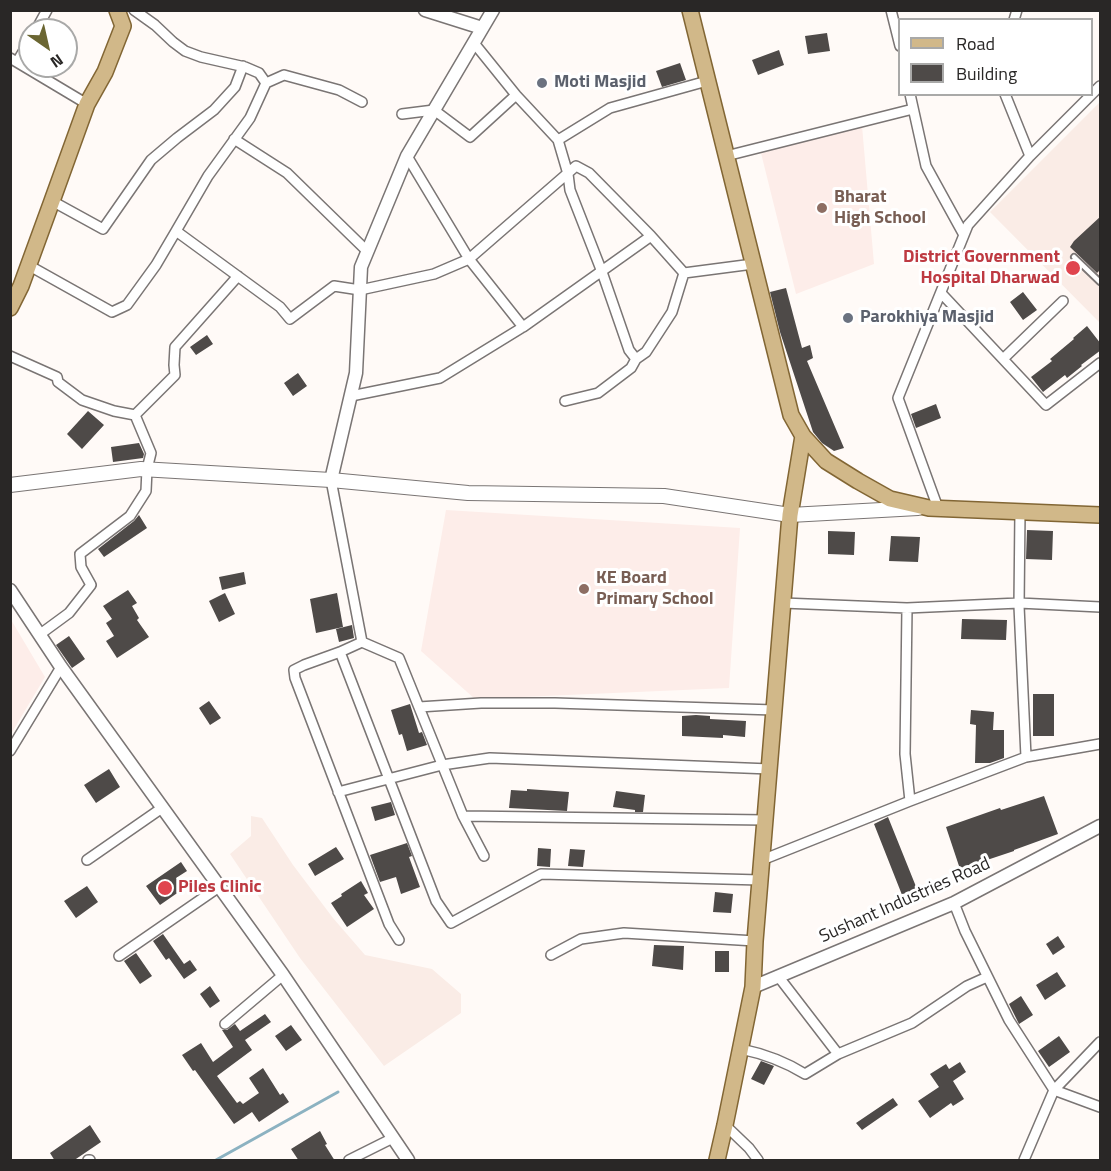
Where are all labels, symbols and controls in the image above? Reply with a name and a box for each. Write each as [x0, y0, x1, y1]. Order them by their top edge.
north arrow [18, 18, 78, 78]
legend [898, 18, 1093, 96]
text: Road [956, 30, 995, 57]
text: N [46, 48, 68, 74]
text: Building [956, 60, 1017, 87]
place label: Moti Masjid [554, 72, 646, 94]
marker: Moti Masjid [535, 76, 549, 90]
place label: Bharat High School [834, 187, 926, 230]
marker: Bharat High School [815, 201, 829, 215]
place label: District Government Hospital Dharwad [903, 247, 1060, 290]
marker: District Government Hospital Dharwad [1064, 259, 1082, 277]
place label: Parokhiya Masjid [860, 307, 994, 329]
marker: Parokhiya Masjid [841, 311, 855, 325]
place label: KE Board Primary School [596, 568, 714, 610]
marker: KE Board Primary School [577, 582, 591, 596]
street label: Sushant Industries Road [816, 854, 994, 948]
place label: Piles Clinic [178, 877, 262, 899]
marker: Piles Clinic [156, 879, 174, 897]

